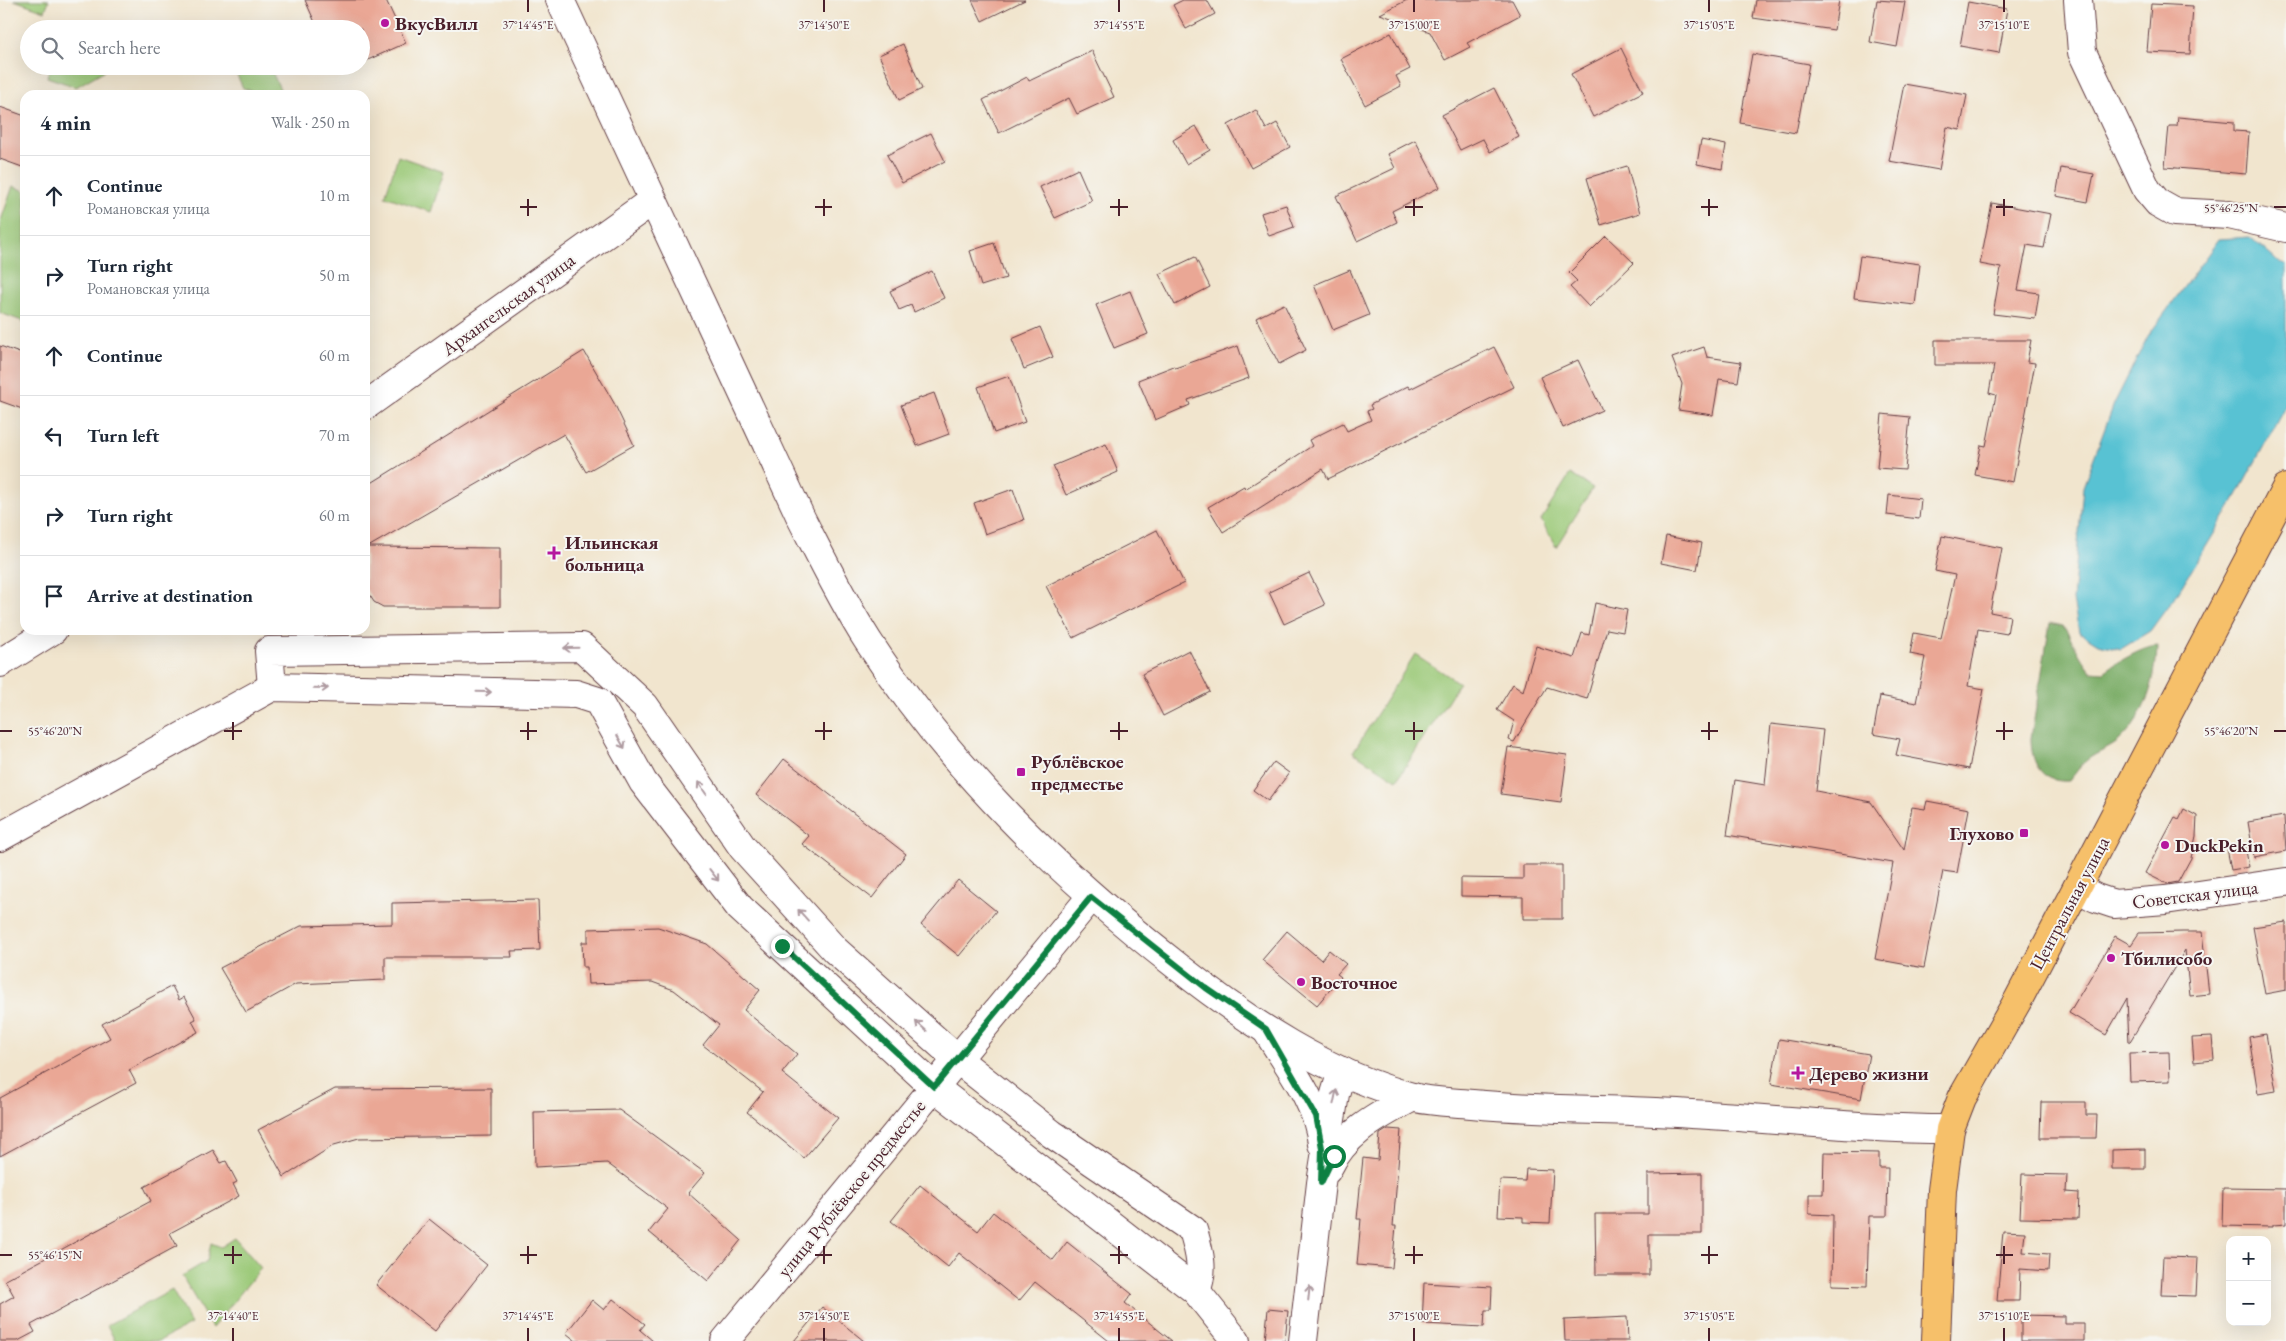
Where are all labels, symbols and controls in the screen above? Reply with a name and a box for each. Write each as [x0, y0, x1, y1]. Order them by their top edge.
place label: ВкусВилл [395, 11, 479, 36]
marker: ВкусВилл [379, 17, 391, 29]
text: 37°14'45"E [502, 17, 554, 33]
text: 37°14'50"E [798, 17, 850, 33]
text: 37°14'55"E [1093, 17, 1145, 33]
text: 37°15'00"E [1388, 17, 1440, 33]
text: 37°15'05"E [1683, 17, 1735, 33]
text: 37°15'10"E [1978, 17, 2030, 33]
search box [20, 20, 370, 75]
icon: search [38, 34, 66, 62]
text: Search here [78, 35, 160, 60]
text: 4 min [40, 109, 91, 136]
text: Walk · 250 m [271, 112, 350, 133]
text: Continue [87, 173, 162, 198]
icon: ahead [40, 182, 68, 210]
text: 10 m [319, 185, 350, 206]
text: Романовская улица [87, 198, 210, 219]
text: 55°46'25"N [2204, 200, 2258, 216]
street label: Архангельская улица [436, 247, 580, 362]
text: Turn right [87, 253, 173, 278]
icon: right [40, 262, 68, 290]
text: 50 m [319, 265, 350, 286]
text: Романовская улица [87, 278, 210, 299]
icon: ahead [40, 342, 68, 370]
text: Continue [87, 343, 162, 368]
text: 60 m [319, 345, 350, 366]
icon: left [40, 422, 68, 450]
text: Turn left [87, 423, 159, 448]
text: 70 m [319, 425, 350, 446]
icon: right [40, 502, 68, 530]
text: Turn right [87, 503, 173, 528]
text: 60 m [319, 505, 350, 526]
place label: Ильинская больница [565, 530, 659, 577]
marker: Ильинская больница [547, 546, 561, 560]
icon: arrive [40, 582, 68, 610]
text: Arrive at destination [87, 583, 253, 608]
one-way arrow [563, 643, 579, 652]
one-way arrow [313, 684, 329, 693]
one-way arrow [475, 687, 491, 697]
text: 55°46'20"N [28, 723, 82, 739]
text: 55°46'20"N [2204, 723, 2258, 739]
one-way arrow [616, 735, 626, 750]
place label: Рублёвское предместье [1031, 749, 1124, 796]
marker: Рублёвское предместье [1015, 766, 1027, 778]
one-way arrow [697, 781, 707, 795]
place label: Глухово [1950, 821, 2014, 846]
marker: Глухово [2018, 827, 2030, 839]
street label: Центральная улица [2024, 832, 2115, 974]
place label: DuckPekin [2175, 833, 2264, 858]
marker: DuckPekin [2159, 839, 2171, 851]
one-way arrow [709, 868, 720, 881]
street label: Советская улица [2131, 874, 2260, 915]
one-way arrow [797, 908, 809, 921]
route end [771, 935, 794, 958]
place label: Тбилисобо [2121, 946, 2213, 971]
marker: Тбилисобо [2105, 952, 2117, 964]
place label: Восточное [1311, 970, 1398, 995]
marker: Восточное [1295, 976, 1307, 988]
one-way arrow [914, 1020, 927, 1032]
place label: Дерево жизни [1809, 1061, 1929, 1086]
marker: Дерево жизни [1791, 1066, 1805, 1080]
one-way arrow [1330, 1089, 1340, 1105]
street label: улица Рублёвское предместье [772, 1094, 931, 1282]
route start [1323, 1145, 1346, 1168]
map controls [2226, 1236, 2271, 1326]
button: + [2226, 1236, 2271, 1281]
text: 55°46'15"N [28, 1247, 82, 1263]
button: − [2226, 1281, 2271, 1326]
one-way arrow [1304, 1285, 1314, 1301]
text: 37°14'40"E [207, 1308, 259, 1324]
text: 37°14'45"E [502, 1308, 554, 1324]
text: 37°14'50"E [798, 1308, 850, 1324]
text: 37°14'55"E [1093, 1308, 1145, 1324]
text: 37°15'00"E [1388, 1308, 1440, 1324]
text: 37°15'05"E [1683, 1308, 1735, 1324]
text: 37°15'10"E [1978, 1308, 2030, 1324]

